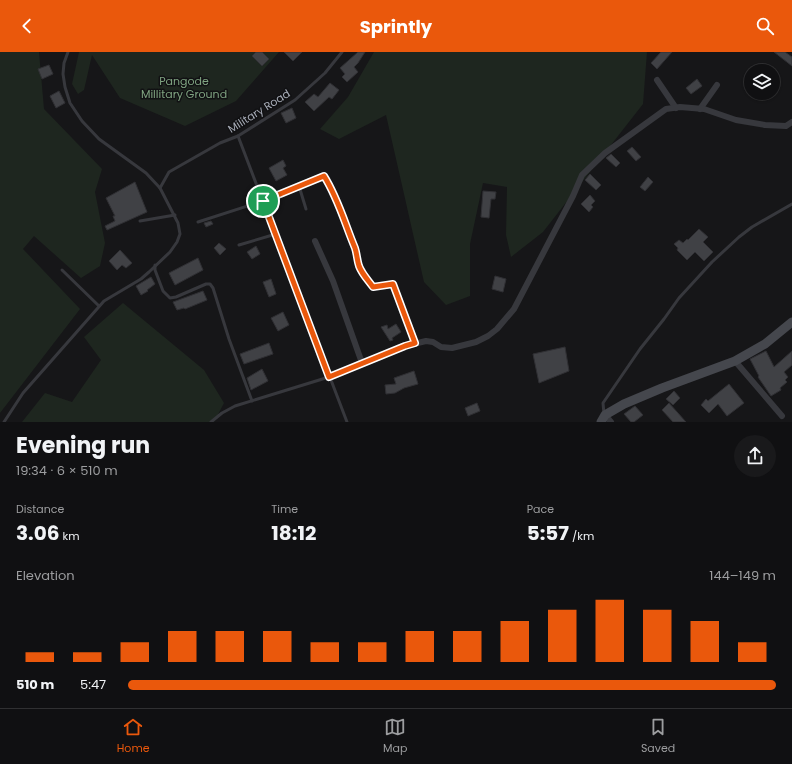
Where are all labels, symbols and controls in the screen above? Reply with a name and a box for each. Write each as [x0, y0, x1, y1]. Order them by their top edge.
text: Sprintly [360, 14, 432, 39]
icon: back [16, 15, 38, 37]
icon: search [754, 15, 776, 37]
map controls [744, 64, 780, 100]
button: layers [744, 64, 780, 100]
park label: Pangode Millitary Ground [141, 73, 227, 102]
street label: Military Road [225, 85, 293, 137]
pin [246, 184, 280, 218]
icon: arrive [252, 190, 274, 212]
text: Evening run [16, 430, 150, 461]
button: share [734, 435, 776, 477]
text: 19:34 · 6 × 510 m [16, 461, 118, 480]
text: Distance [16, 501, 64, 517]
text: Time [271, 501, 298, 517]
text: Pace [527, 501, 554, 517]
text: 3.06 [16, 519, 60, 547]
text: 18:12 [271, 519, 316, 547]
text: 5:57 [527, 519, 569, 547]
text: km [60, 528, 79, 544]
text: /km [569, 528, 594, 544]
text: Elevation [16, 566, 75, 585]
text: 144–149 m [709, 566, 776, 585]
text: 510 m [16, 675, 54, 694]
text: 5:47 [80, 675, 106, 694]
tab: Home [117, 716, 150, 757]
tab: Map [383, 716, 407, 757]
tab: Saved [641, 716, 675, 757]

